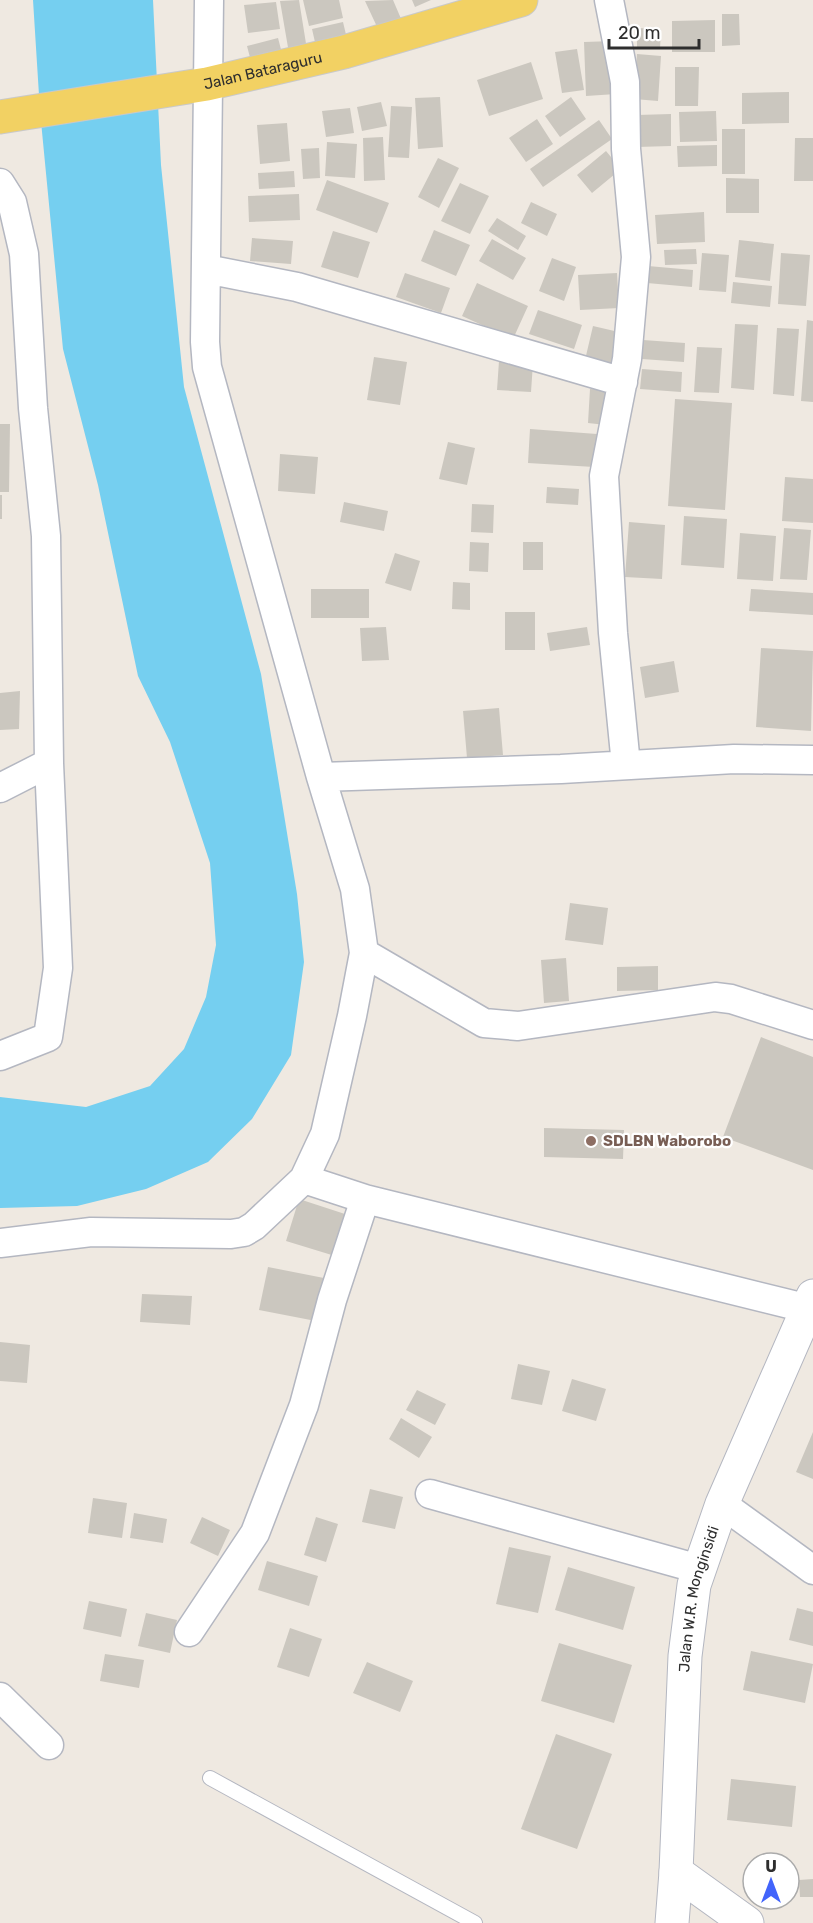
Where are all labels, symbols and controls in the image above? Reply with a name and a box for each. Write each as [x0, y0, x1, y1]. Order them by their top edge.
scale bar [609, 12, 699, 50]
text: 20 m [618, 22, 660, 44]
street label: Jalan Bataraguru [202, 48, 324, 94]
place label: SDLBN Waborobo [603, 1132, 731, 1150]
marker: SDLBN Waborobo [584, 1134, 598, 1148]
street label: Jalan W.R. Monginsidi [675, 1523, 723, 1673]
north arrow [741, 1851, 801, 1911]
text: U [765, 1857, 777, 1876]

